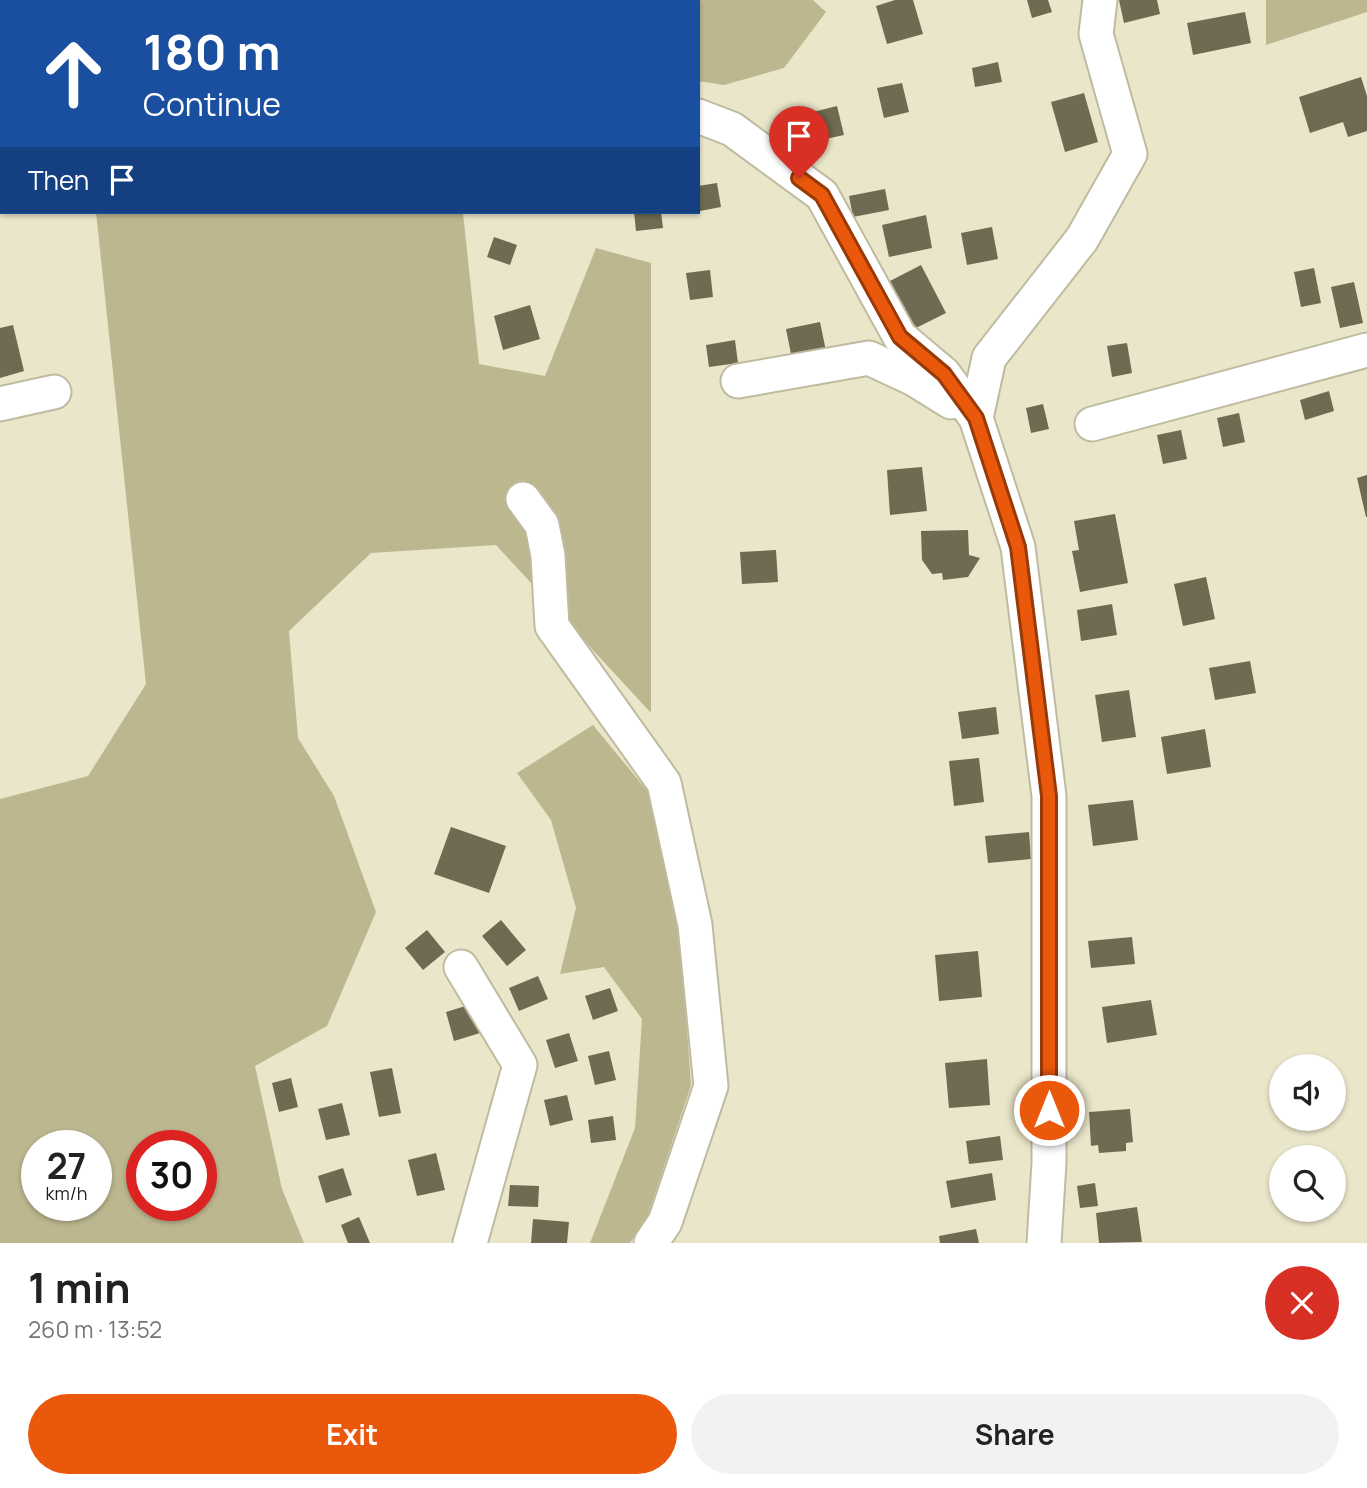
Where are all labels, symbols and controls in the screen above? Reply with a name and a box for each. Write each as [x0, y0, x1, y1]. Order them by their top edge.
text: 180 m [143, 18, 281, 85]
icon: ahead [28, 28, 119, 119]
text: Continue [143, 82, 281, 126]
pin [769, 106, 829, 178]
icon: arrive [780, 117, 818, 155]
icon: arrive [103, 161, 141, 199]
text: Then [28, 162, 89, 198]
map controls [1269, 1054, 1346, 1222]
button: sound [1269, 1054, 1346, 1131]
position arrow [1012, 1073, 1086, 1147]
speed limit sign: 30 [126, 1130, 217, 1221]
text: 27 [47, 1142, 86, 1190]
button: search [1269, 1145, 1346, 1222]
text: km/h [46, 1181, 87, 1205]
text: 1 min [28, 1258, 131, 1316]
button: close [1265, 1266, 1339, 1340]
text: 260 m · 13:52 [28, 1313, 162, 1345]
button: Exit [28, 1394, 677, 1474]
button: Share [691, 1394, 1339, 1474]

